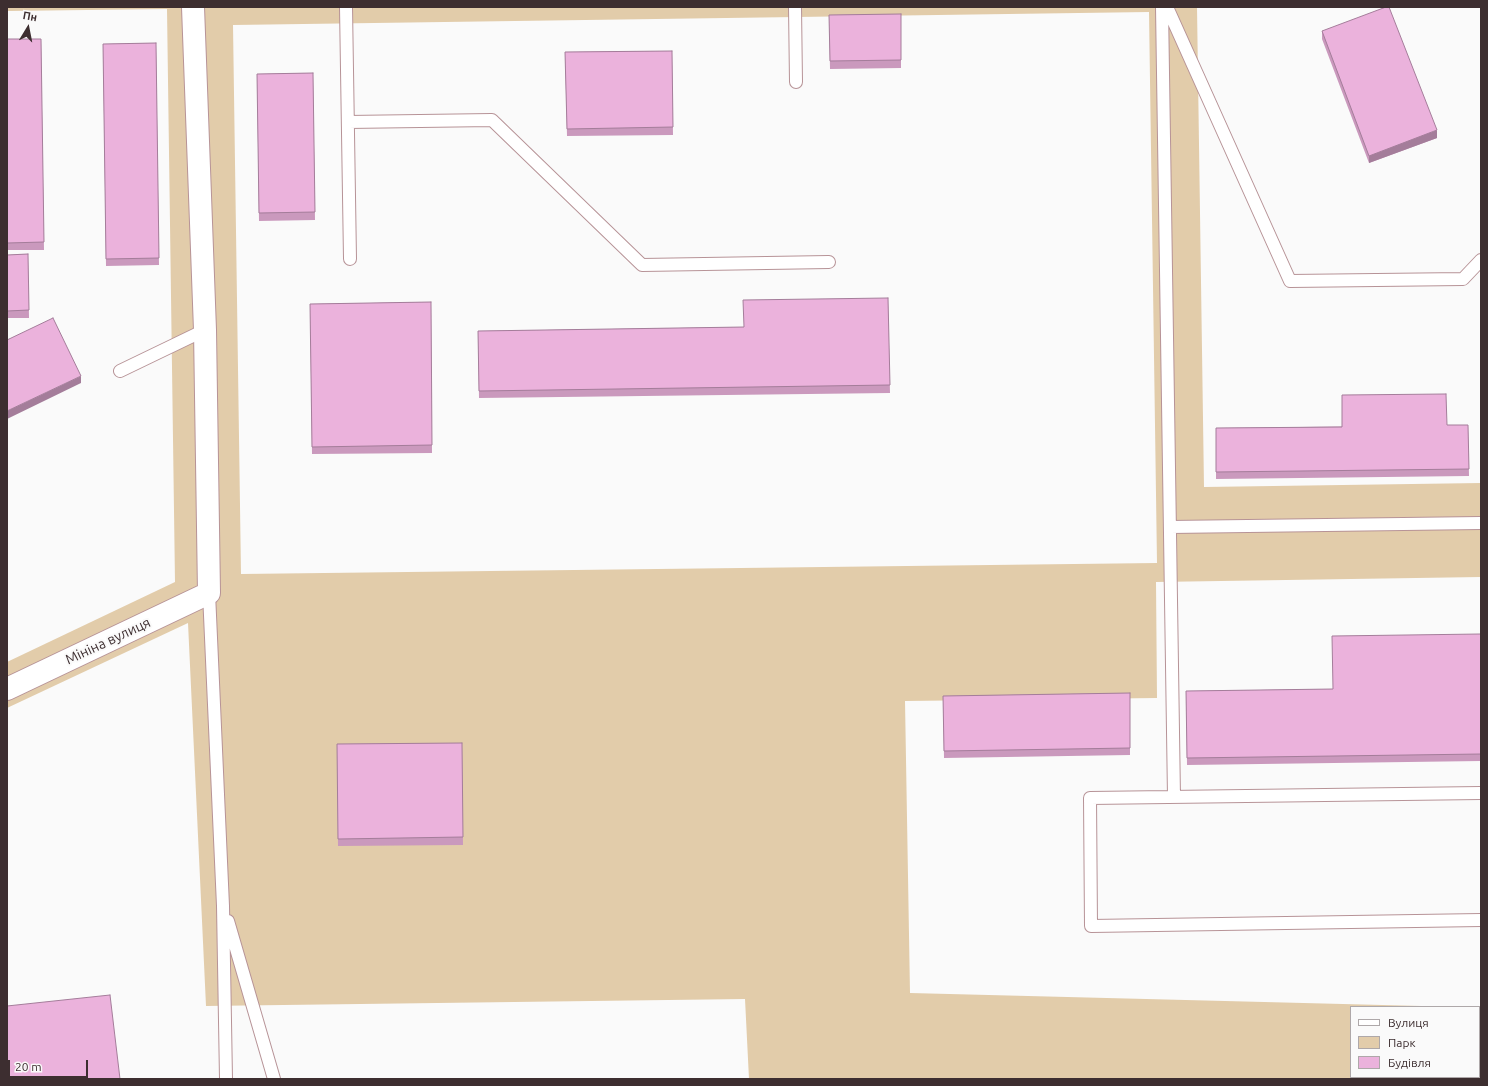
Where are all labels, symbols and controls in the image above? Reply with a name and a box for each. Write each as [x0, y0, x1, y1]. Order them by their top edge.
north arrow [8, 8, 48, 48]
text: Пн [22, 9, 38, 23]
street label: Мініна вулиця [63, 614, 153, 668]
legend [1350, 1006, 1480, 1078]
text: Вулиця [1388, 1016, 1429, 1029]
text: Парк [1388, 1036, 1416, 1049]
scale bar [10, 1052, 90, 1078]
text: Будівля [1388, 1056, 1431, 1069]
text: 20 m [15, 1060, 42, 1073]

